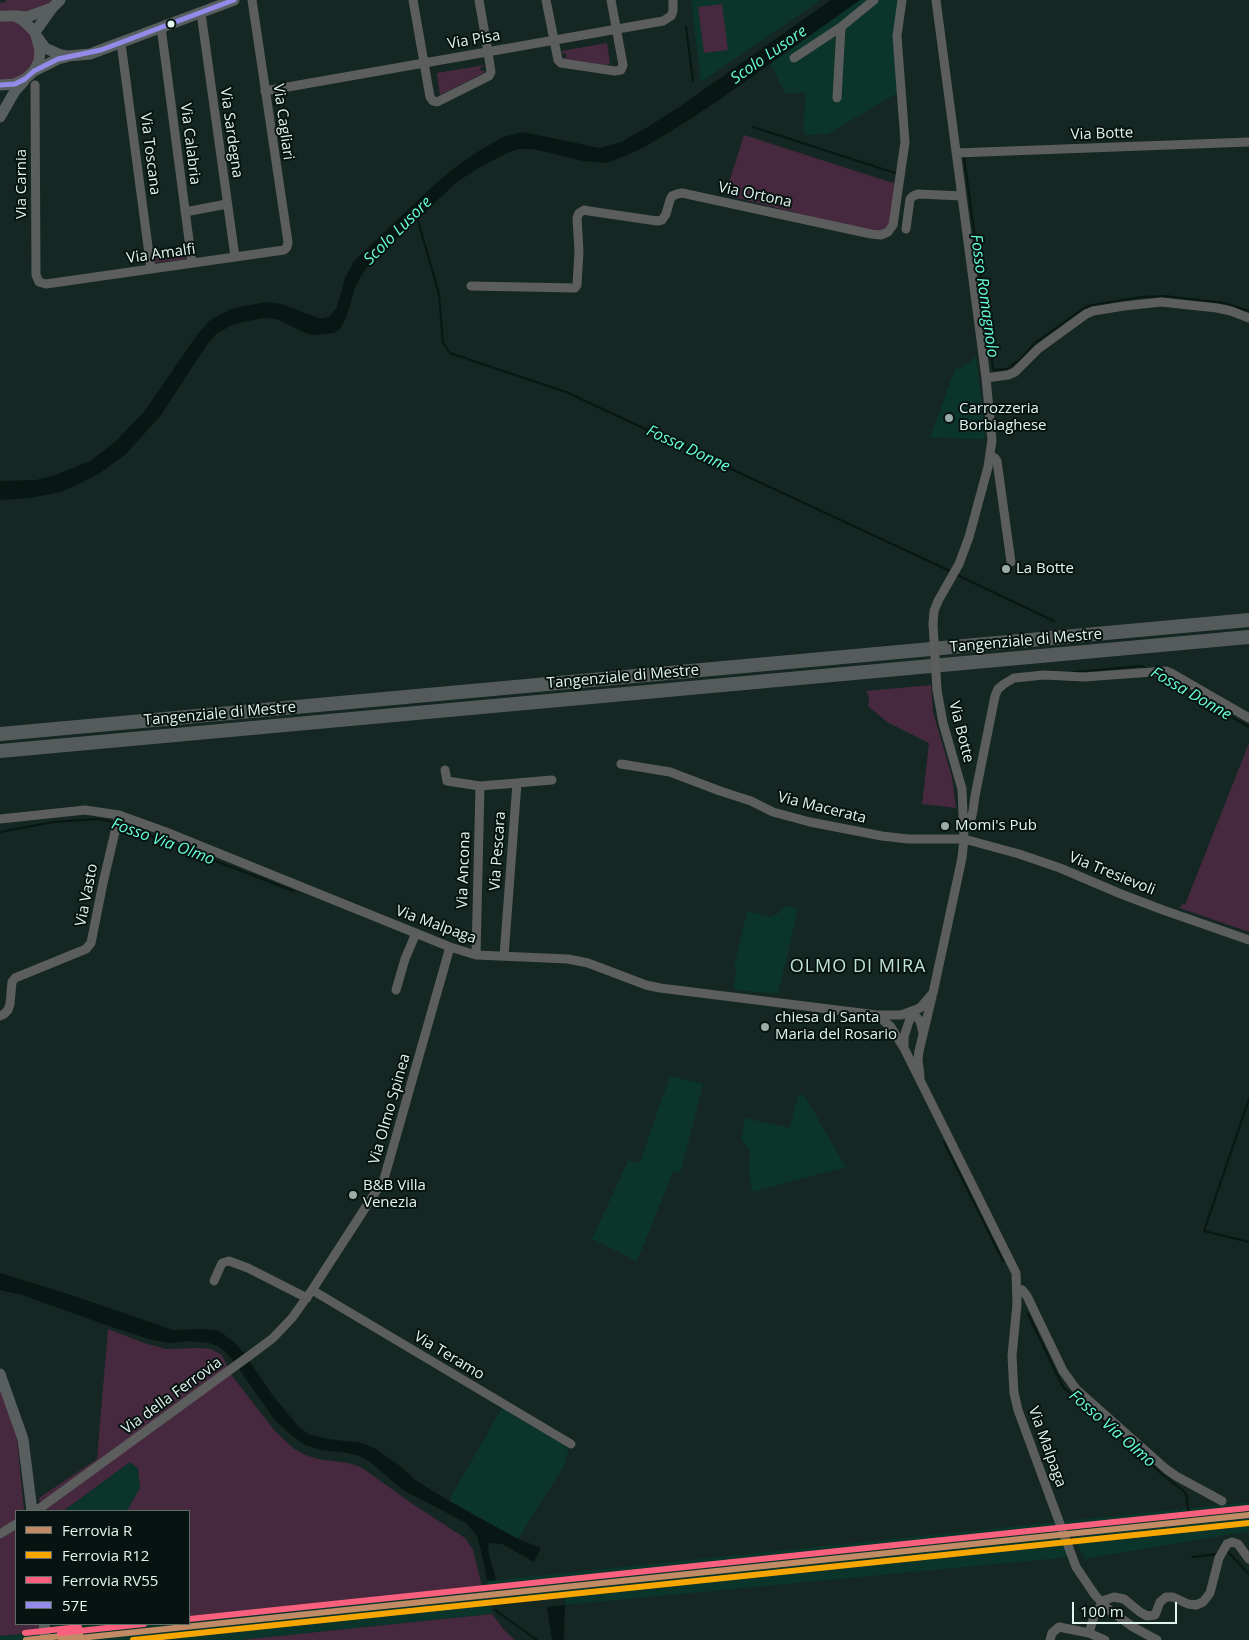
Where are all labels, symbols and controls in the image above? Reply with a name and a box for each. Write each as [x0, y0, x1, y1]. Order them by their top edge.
unlabelled marker [166, 19, 176, 29]
water label: Scolo Lusore [727, 22, 811, 88]
street label: Via Pisa [446, 27, 502, 53]
street label: Via Cagliari [269, 83, 297, 161]
street label: Via Sardegna [216, 87, 246, 179]
street label: Via Calabria [176, 102, 204, 186]
street label: Via Toscana [136, 112, 164, 196]
street label: Via Botte [1070, 124, 1134, 144]
street label: Via Carnia [13, 149, 31, 219]
street label: Via Ortona [717, 178, 793, 212]
water label: Scolo Lusore [360, 193, 436, 269]
water label: Fosso Romagnolo [966, 233, 1002, 359]
street label: Via Amalfi [125, 240, 197, 268]
place label: Carrozzeria Borbiaghese [959, 400, 1046, 435]
marker: Carrozzeria Borbiaghese [943, 412, 955, 424]
water label: Fossa Donne [643, 421, 733, 477]
place label: La Botte [1016, 560, 1074, 578]
marker: La Botte [1000, 563, 1012, 575]
street label: Tangenziale di Mestre [949, 625, 1103, 657]
street label: Tangenziale di Mestre [546, 661, 700, 693]
water label: Fossa Donne [1147, 663, 1235, 725]
street label: Tangenziale di Mestre [143, 698, 297, 730]
street label: Via Botte [945, 699, 977, 765]
street label: Via Macerata [776, 788, 868, 828]
street label: Via Pescara [486, 811, 510, 891]
water label: Fosso Via Olmo [109, 814, 217, 870]
place label: Momi's Pub [955, 817, 1037, 835]
marker: Momi's Pub [939, 820, 951, 832]
street label: Via Ancona [454, 831, 474, 909]
street label: Via Tresievoli [1066, 849, 1158, 899]
street label: Via Vasto [72, 862, 102, 928]
street label: Via Malpaga [393, 902, 479, 948]
district label: OLMO DI MIRA [788, 956, 928, 978]
place label: chiesa di Santa Maria del Rosario [775, 1009, 897, 1044]
marker: chiesa di Santa Maria del Rosario [759, 1021, 771, 1033]
street label: Via Olmo Spinea [366, 1052, 414, 1166]
place label: B&B Villa Venezia [363, 1177, 426, 1212]
marker: B&B Villa Venezia [347, 1189, 359, 1201]
street label: Via Teramo [410, 1328, 488, 1384]
street label: Via della Ferrovia [118, 1354, 226, 1438]
water label: Fosso Via Olmo [1065, 1386, 1159, 1472]
street label: Via Malpaga [1024, 1404, 1070, 1490]
legend [15, 1510, 190, 1625]
text: Ferrovia R [62, 1520, 132, 1540]
text: Ferrovia R12 [62, 1545, 149, 1565]
text: Ferrovia RV55 [62, 1570, 158, 1590]
scale bar [1074, 1592, 1179, 1624]
text: 57E [62, 1595, 88, 1615]
text: 100 m [1080, 1601, 1124, 1621]

